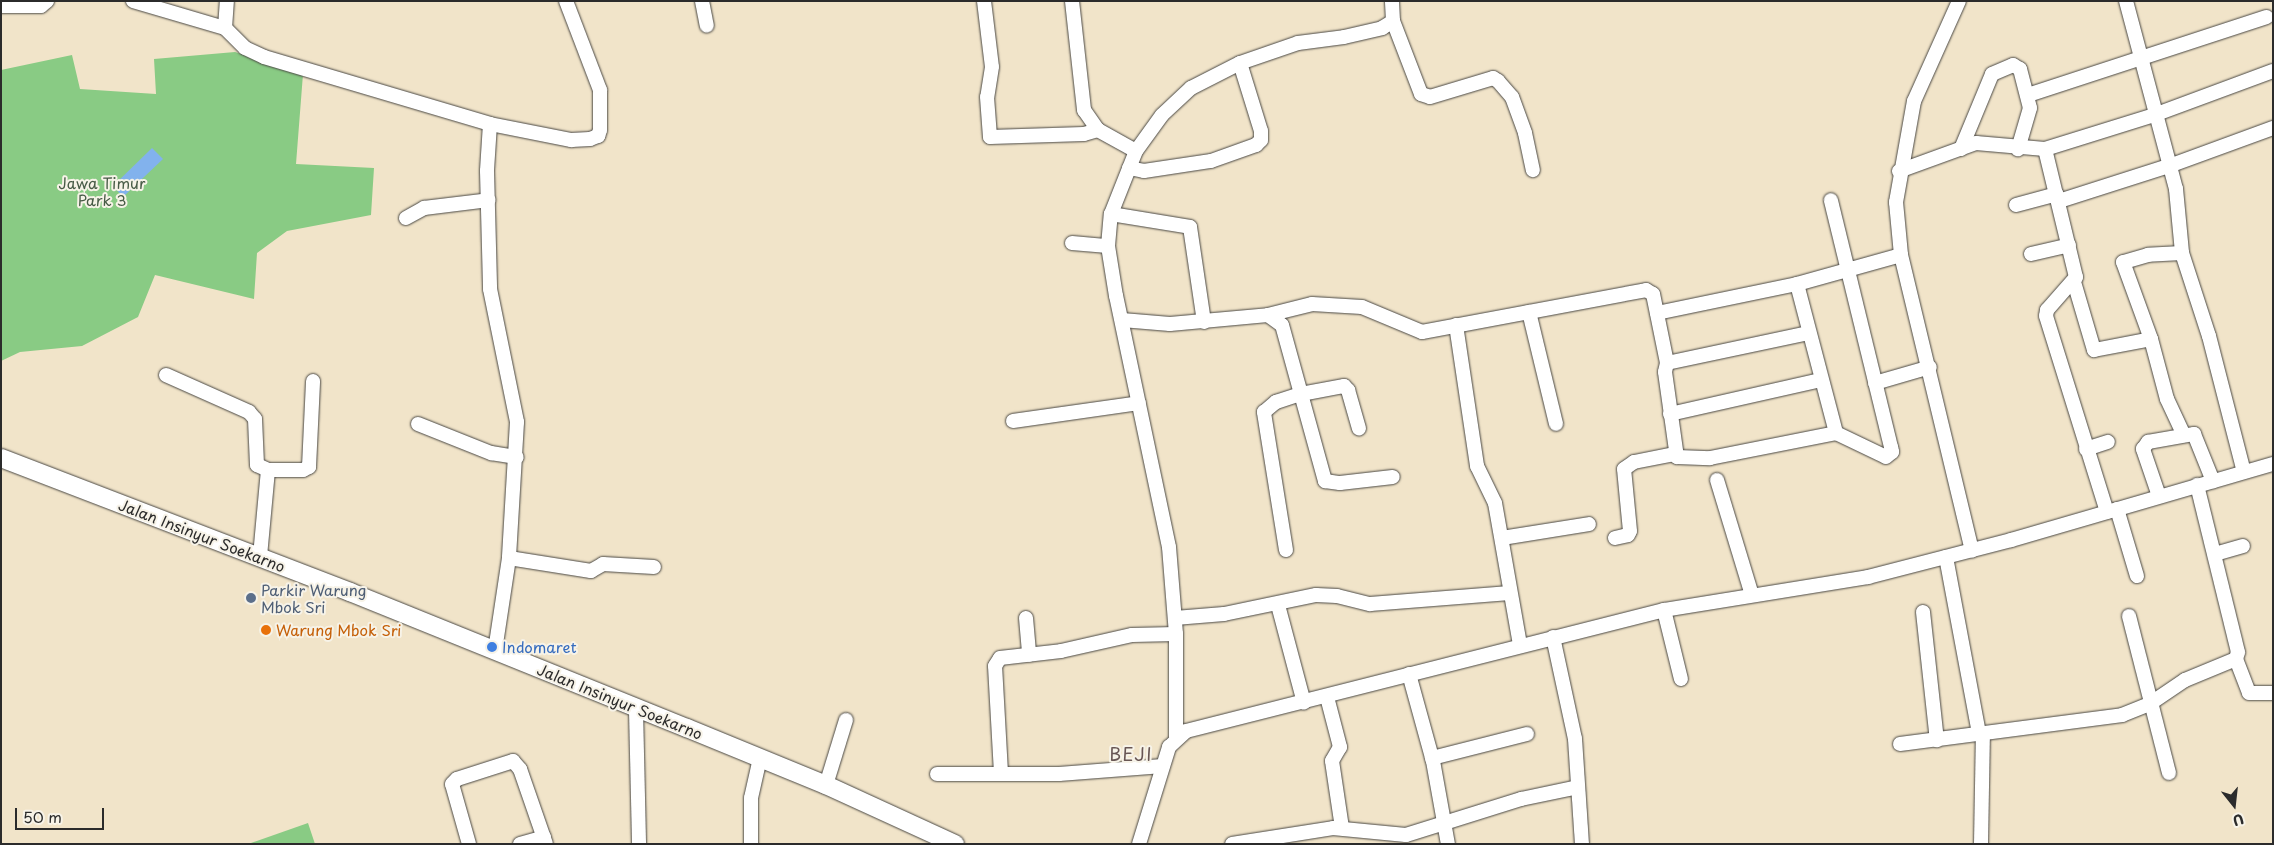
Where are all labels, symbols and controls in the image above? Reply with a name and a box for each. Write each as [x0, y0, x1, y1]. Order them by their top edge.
park label: Jawa Timur Park 3 [59, 173, 145, 208]
street label: Jalan Insinyur Soekarno [116, 495, 288, 575]
place label: Parkir Warung Mbok Sri [261, 580, 368, 615]
marker: Parkir Warung Mbok Sri [245, 592, 257, 604]
place label: Warung Mbok Sri [276, 621, 403, 639]
marker: Warung Mbok Sri [260, 624, 272, 636]
place label: Indomaret [502, 638, 577, 656]
marker: Indomaret [486, 641, 498, 653]
street label: Jalan Insinyur Soekarno [535, 659, 705, 743]
district label: BEJI [1109, 743, 1153, 765]
north arrow [2209, 780, 2259, 830]
scale bar [18, 798, 106, 830]
text: 50 m [23, 805, 62, 828]
text: U [2230, 808, 2246, 831]

